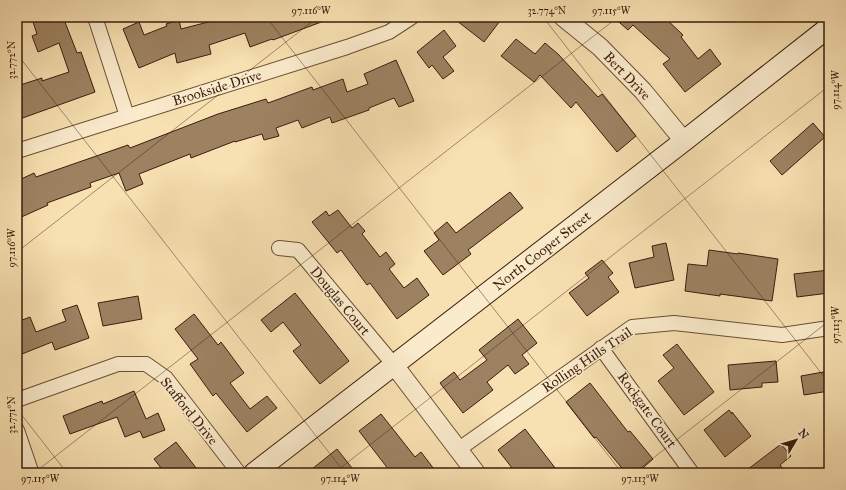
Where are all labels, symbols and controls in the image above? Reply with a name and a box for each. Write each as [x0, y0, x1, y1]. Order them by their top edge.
text: 97.116°W [292, 5, 331, 17]
text: 32.774°N [528, 5, 567, 17]
text: 97.115°W [592, 5, 631, 17]
text: 32.772°N [6, 40, 18, 79]
street label: Bert Drive [600, 48, 654, 104]
street label: Brookside Drive [170, 66, 264, 110]
text: 97.114°W [830, 70, 842, 110]
street label: North Cooper Street [490, 207, 594, 294]
text: 97.116°W [6, 228, 18, 267]
street label: Douglas Court [306, 263, 374, 339]
text: 97.113°W [830, 306, 842, 344]
street label: Rolling Hills Trail [539, 323, 635, 396]
street label: Rockgate Court [614, 369, 680, 451]
street label: Stafford Drive [157, 374, 222, 448]
text: 32.771°N [6, 396, 18, 434]
north arrow [776, 420, 816, 460]
text: N [795, 426, 812, 442]
text: 97.115°W [21, 473, 60, 485]
text: 97.114°W [320, 473, 360, 485]
text: 97.113°W [621, 473, 659, 485]

